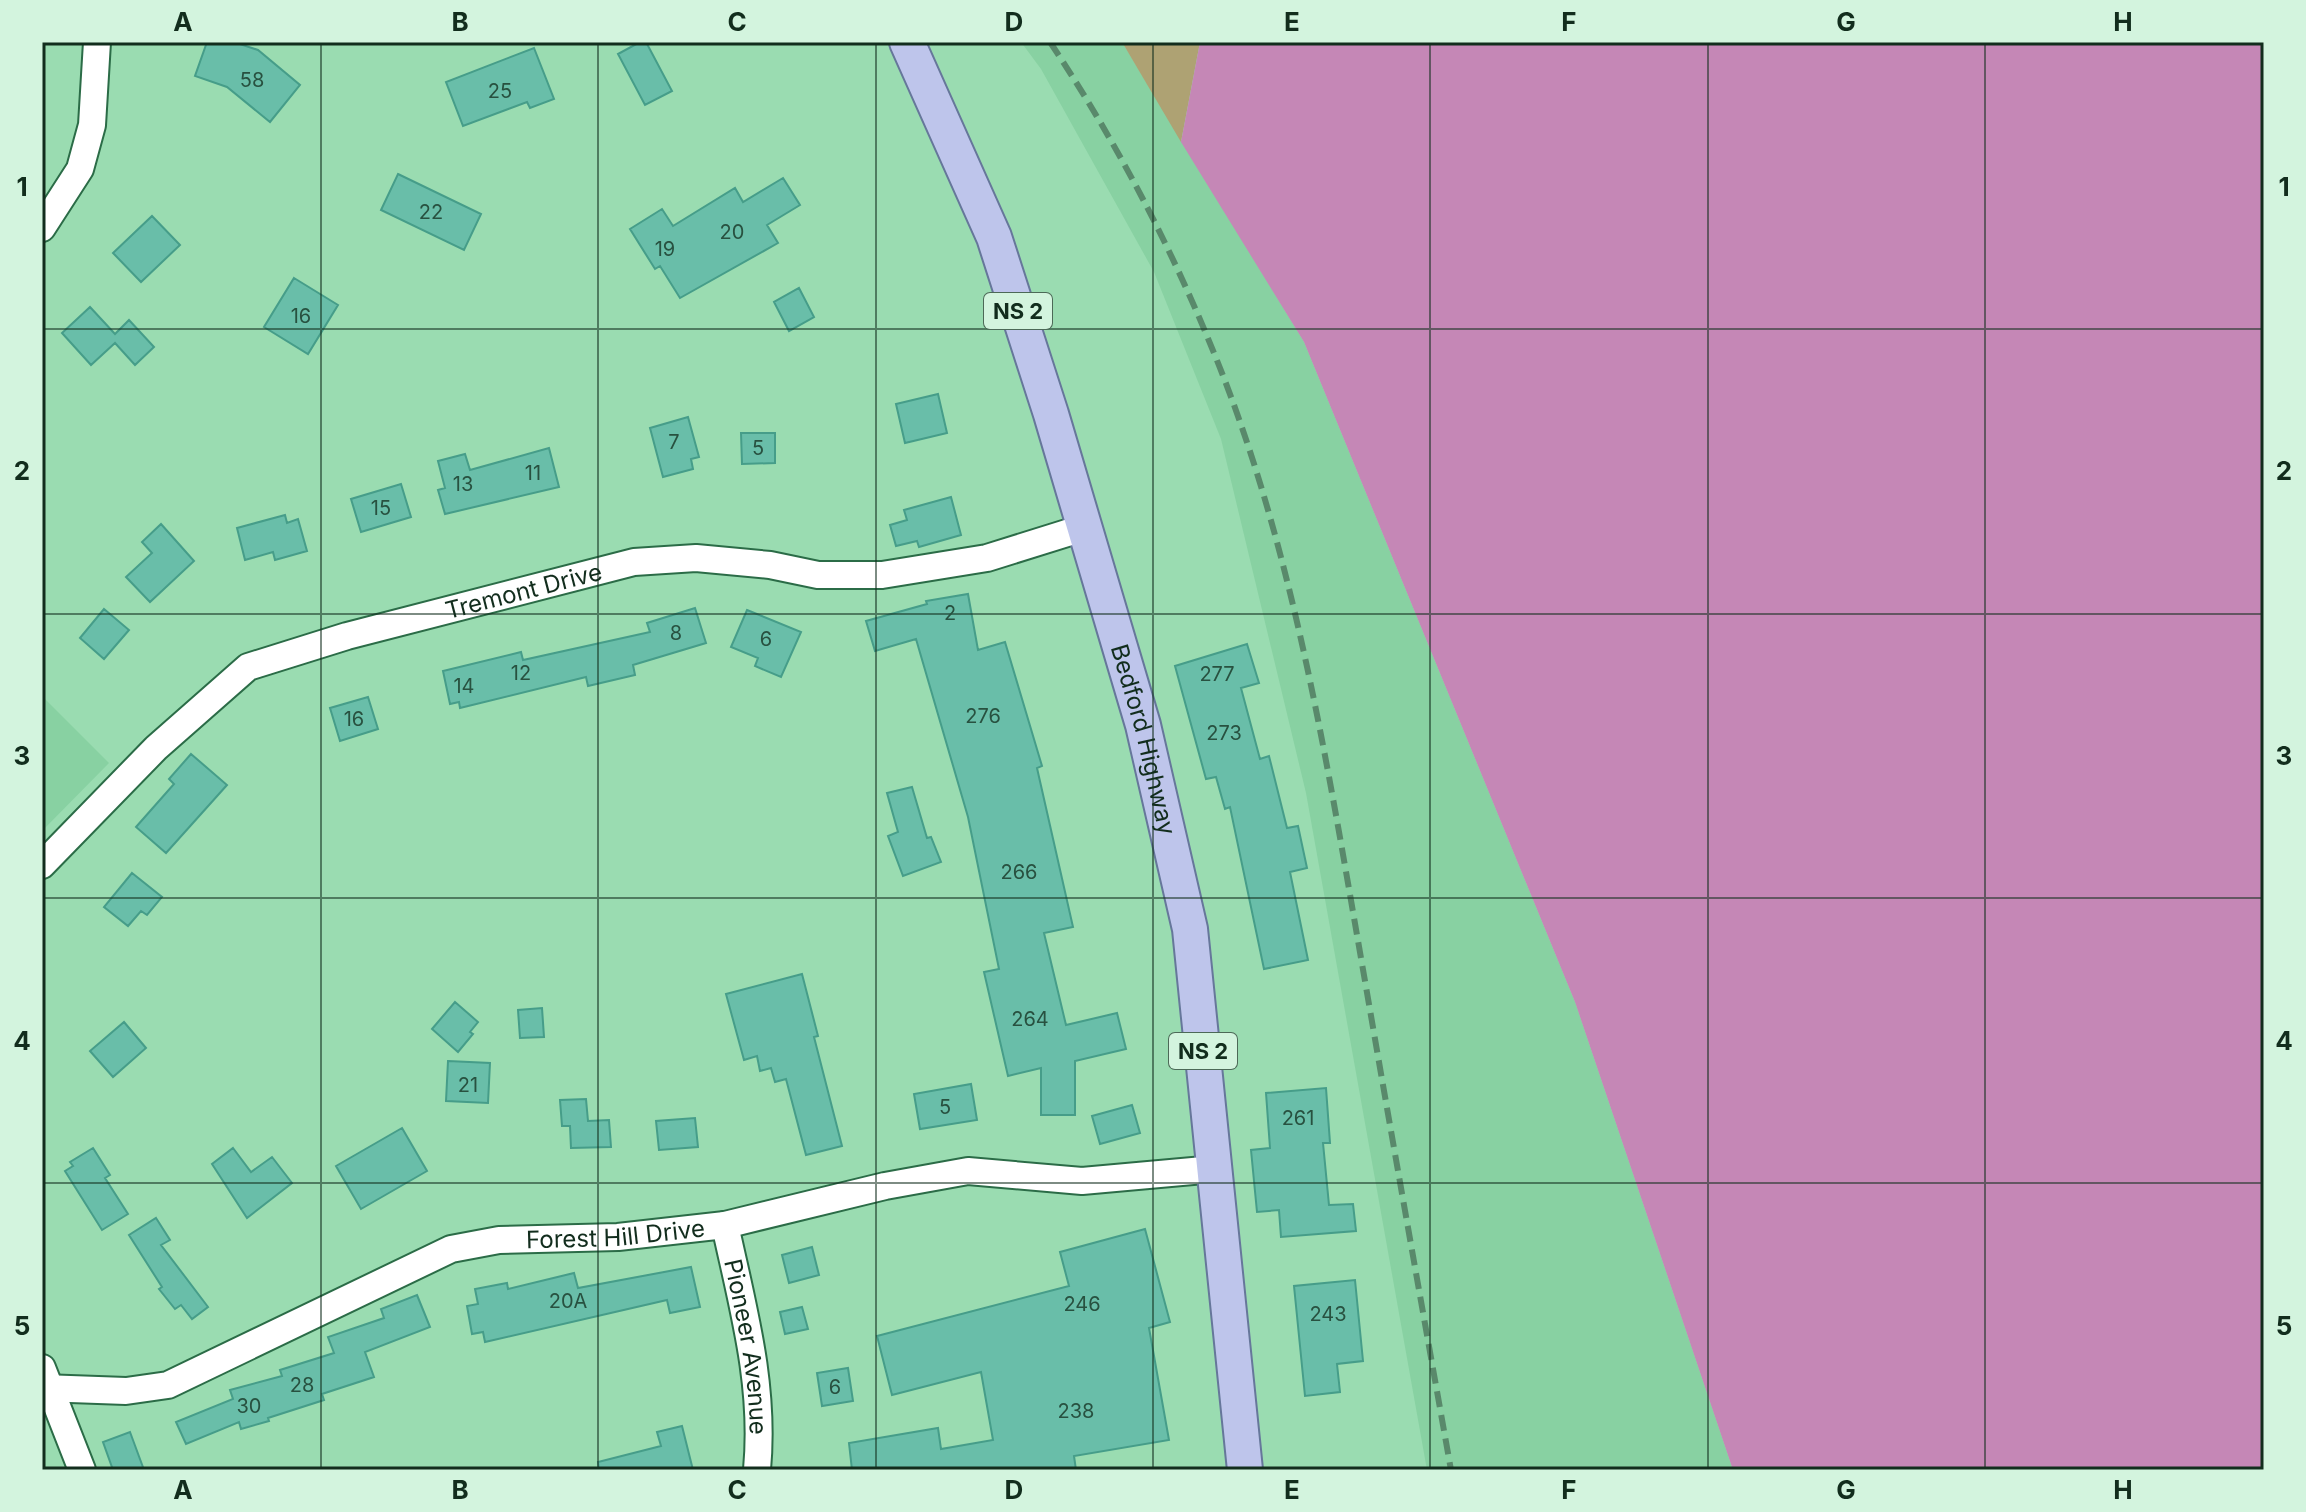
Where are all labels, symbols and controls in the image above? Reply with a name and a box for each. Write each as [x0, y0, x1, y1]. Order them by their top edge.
text: A [173, 6, 193, 37]
text: B [451, 6, 469, 37]
text: C [727, 6, 747, 37]
text: D [1005, 6, 1023, 37]
text: E [1284, 6, 1300, 37]
text: F [1561, 6, 1577, 37]
text: G [1836, 6, 1856, 37]
text: H [2113, 6, 2133, 37]
house number: 58 [240, 68, 264, 92]
house number: 25 [488, 79, 512, 103]
text: 1 [16, 171, 28, 202]
text: 1 [2278, 171, 2290, 202]
house number: 22 [419, 200, 443, 224]
house number: 20 [720, 220, 744, 244]
house number: 19 [655, 237, 675, 261]
road number: NS 2 [984, 293, 1052, 329]
house number: 16 [291, 304, 311, 328]
house number: 7 [668, 430, 680, 454]
house number: 5 [752, 436, 764, 460]
text: 2 [14, 455, 30, 486]
text: 2 [2276, 455, 2292, 486]
house number: 11 [525, 461, 541, 485]
house number: 13 [453, 472, 473, 496]
house number: 15 [371, 496, 391, 520]
street label: Tremont Drive [442, 556, 605, 625]
house number: 2 [944, 601, 956, 625]
house number: 8 [670, 621, 682, 645]
house number: 6 [760, 627, 772, 651]
street label: Bedford Highway [1105, 641, 1182, 838]
house number: 12 [511, 661, 531, 685]
house number: 277 [1199, 662, 1235, 686]
house number: 14 [453, 674, 475, 698]
house number: 276 [965, 704, 1001, 728]
house number: 16 [344, 707, 364, 731]
house number: 273 [1206, 721, 1242, 745]
text: 3 [14, 740, 30, 771]
text: 3 [2276, 740, 2292, 771]
house number: 266 [1000, 860, 1038, 884]
house number: 264 [1011, 1007, 1049, 1031]
text: 4 [13, 1025, 31, 1056]
text: 4 [2275, 1025, 2293, 1056]
road number: NS 2 [1169, 1033, 1237, 1069]
house number: 21 [458, 1073, 478, 1097]
house number: 5 [939, 1095, 951, 1119]
house number: 261 [1282, 1106, 1314, 1130]
street label: Forest Hill Drive [526, 1213, 706, 1254]
street label: Pioneer Avenue [719, 1256, 773, 1435]
house number: 20A [549, 1289, 588, 1313]
house number: 246 [1063, 1292, 1101, 1316]
house number: 243 [1309, 1302, 1347, 1326]
text: 5 [14, 1310, 30, 1341]
text: 5 [2276, 1310, 2292, 1341]
house number: 28 [290, 1373, 314, 1397]
house number: 6 [829, 1375, 841, 1399]
house number: 30 [237, 1394, 261, 1418]
house number: 238 [1058, 1399, 1094, 1423]
text: A [173, 1474, 193, 1505]
text: B [451, 1474, 469, 1505]
text: C [727, 1474, 747, 1505]
text: D [1005, 1474, 1023, 1505]
text: E [1284, 1474, 1300, 1505]
text: F [1561, 1474, 1577, 1505]
text: G [1836, 1474, 1856, 1505]
text: H [2113, 1474, 2133, 1505]

